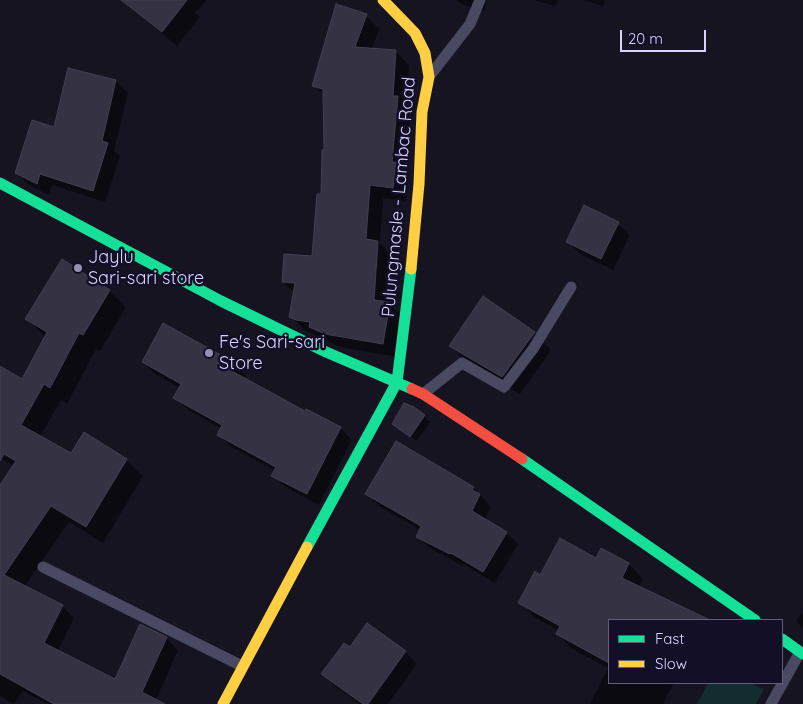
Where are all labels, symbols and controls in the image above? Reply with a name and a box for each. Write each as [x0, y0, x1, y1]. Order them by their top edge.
scale bar [623, 20, 709, 52]
text: 20 m [628, 29, 663, 48]
street label: Pulungmasle - Lambac Road [378, 76, 420, 318]
place label: Jaylu Sari-sari store [88, 247, 204, 290]
marker: Jaylu Sari-sari store [72, 262, 84, 274]
place label: Fe's Sari-sari Store [219, 332, 325, 374]
marker: Fe's Sari-sari Store [203, 347, 215, 359]
legend [608, 619, 783, 684]
text: Fast [655, 629, 684, 648]
text: Slow [655, 654, 687, 673]

